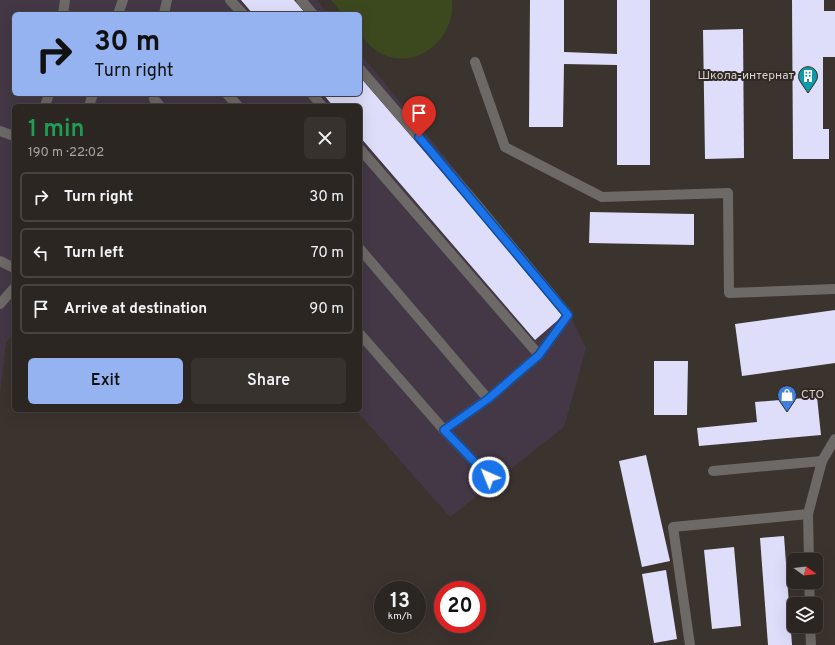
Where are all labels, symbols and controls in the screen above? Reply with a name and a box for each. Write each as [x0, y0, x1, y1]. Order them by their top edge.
text: 30 m [94, 25, 160, 61]
icon: right [28, 28, 80, 80]
text: Turn right [94, 60, 174, 83]
building icon: Школа-интернат [797, 65, 819, 93]
place label: Школа-интернат [697, 68, 795, 84]
pin [402, 96, 436, 137]
icon: arrive [408, 102, 430, 124]
text: 1 min [28, 115, 85, 145]
button: close [304, 117, 346, 159]
text: 190 m · 22:02 [28, 145, 104, 161]
icon: right [30, 186, 52, 208]
text: Turn right [64, 188, 133, 207]
text: 30 m [309, 188, 344, 207]
icon: left [30, 242, 52, 264]
text: Turn left [64, 244, 124, 263]
text: 70 m [311, 244, 344, 263]
icon: arrive [30, 298, 52, 320]
text: Arrive at destination [64, 300, 207, 319]
text: 90 m [309, 300, 344, 319]
button: Exit [28, 358, 183, 404]
button: Share [191, 358, 346, 404]
shop icon: СТО [776, 384, 798, 412]
place label: СТО [801, 387, 824, 403]
position arrow [468, 456, 510, 498]
north arrow [787, 553, 823, 589]
map controls [787, 553, 823, 633]
speed limit sign: 20 [434, 581, 486, 633]
text: 13 [390, 589, 410, 615]
button: layers [787, 597, 823, 633]
text: km/h [388, 610, 412, 623]

